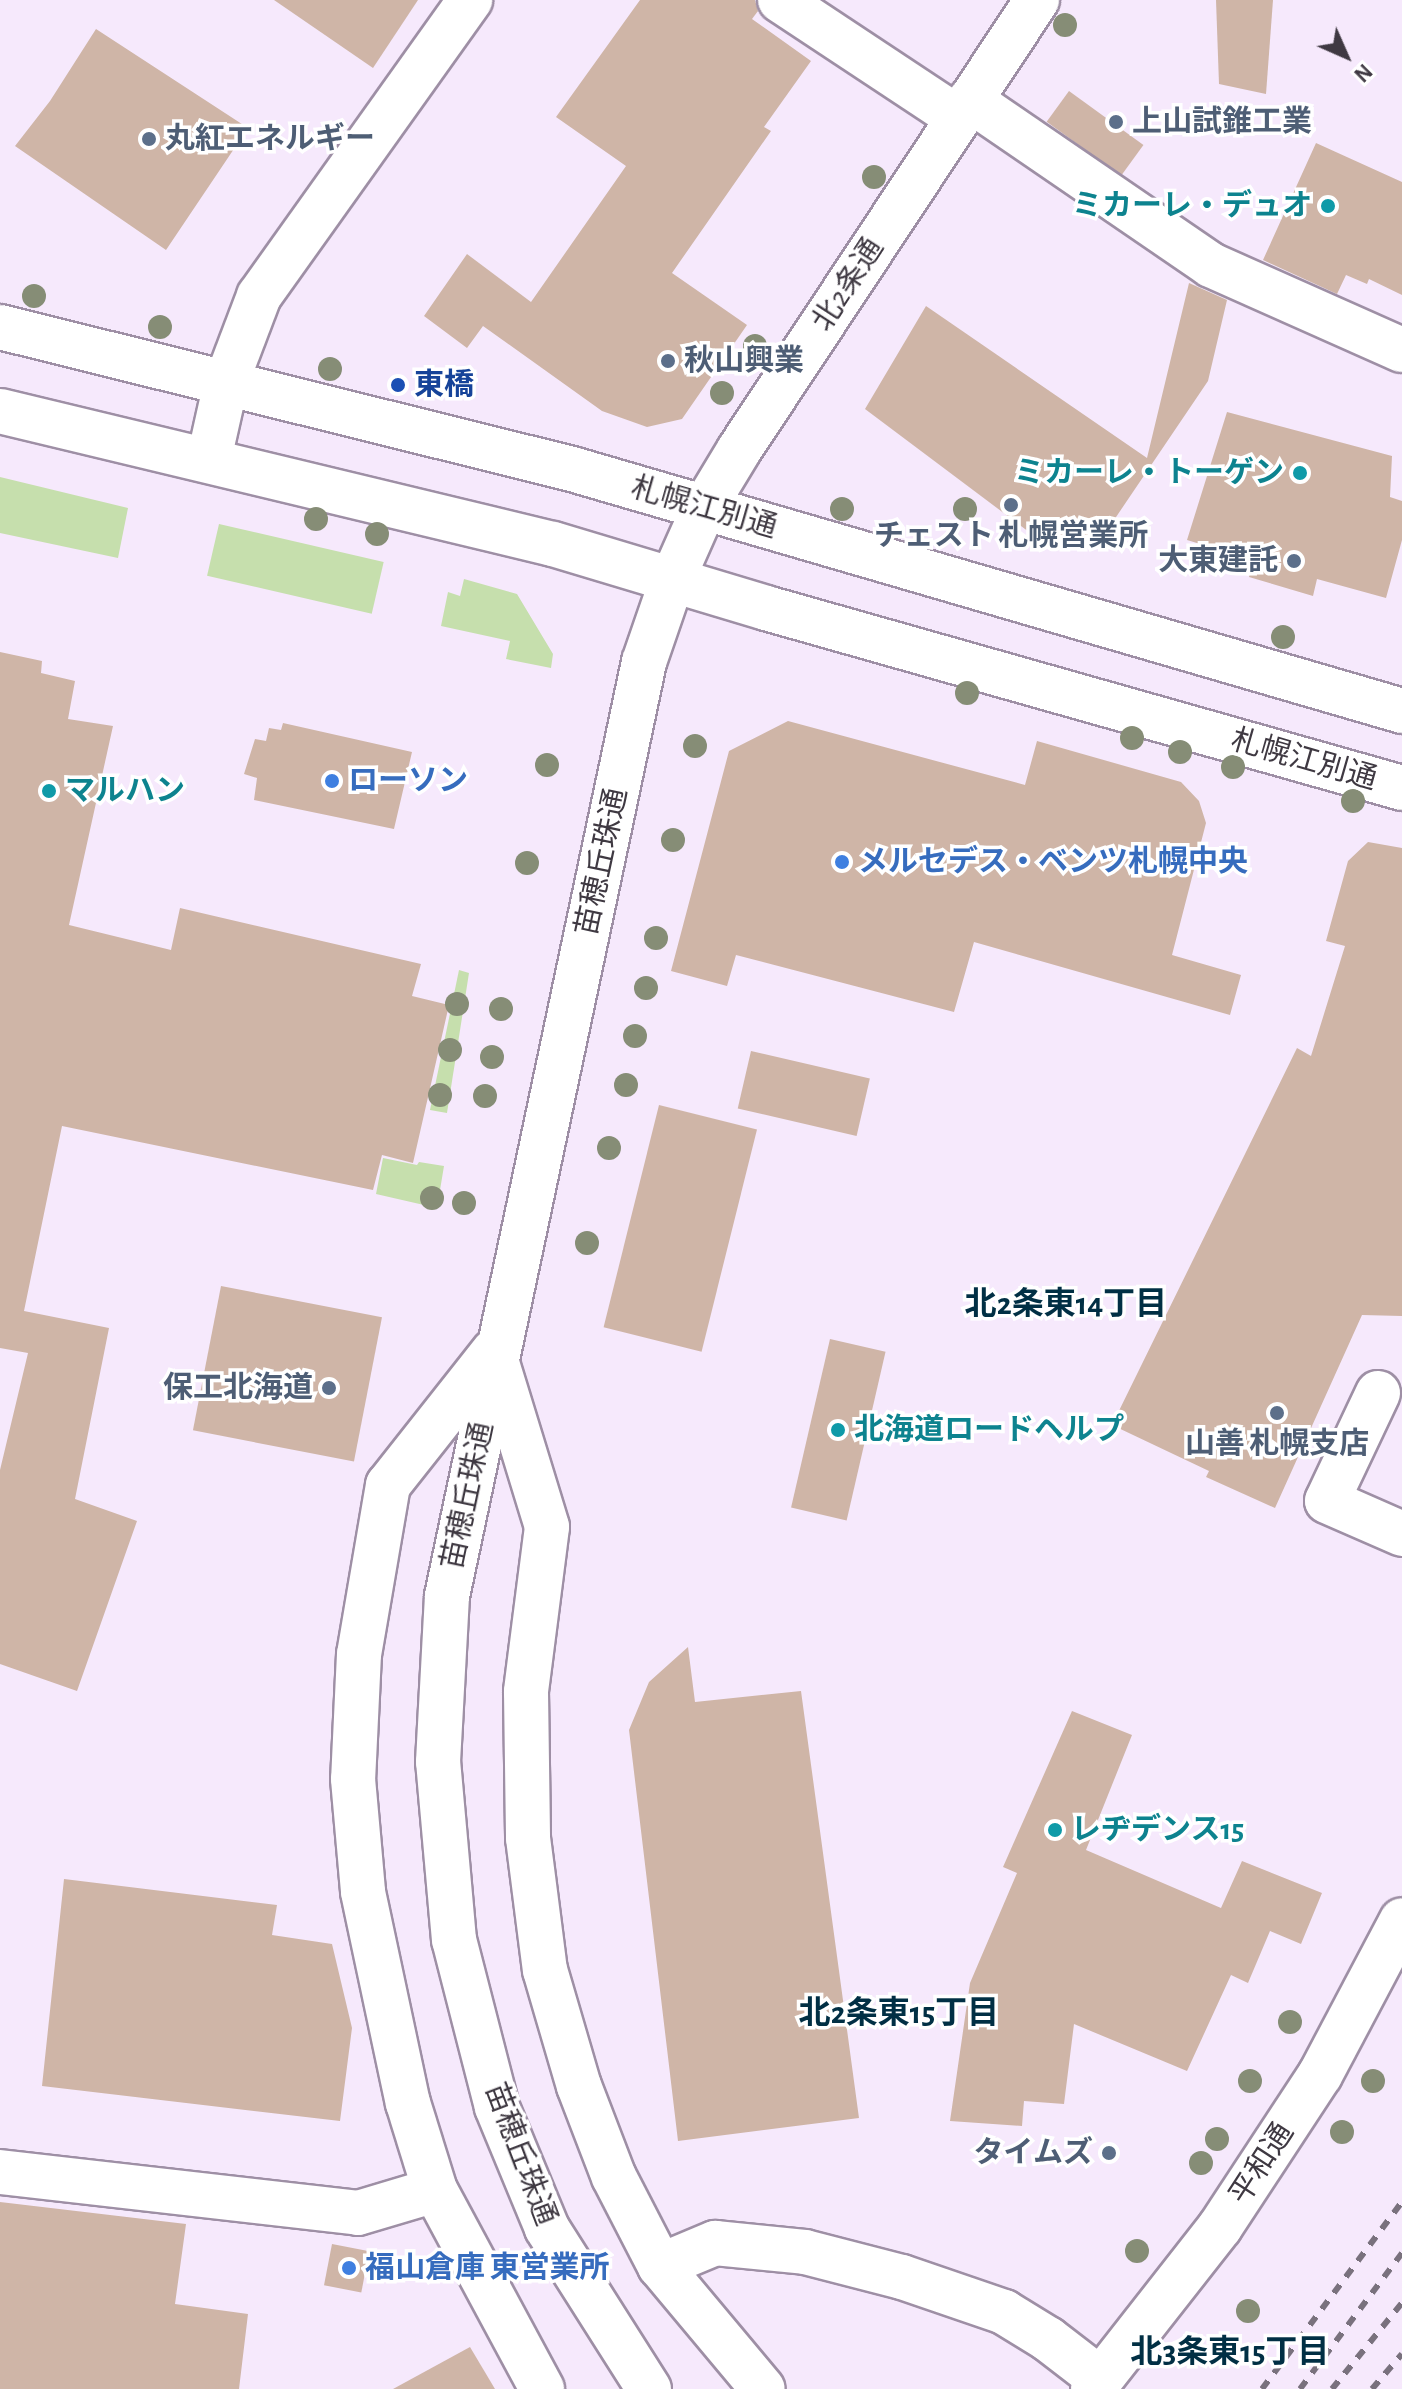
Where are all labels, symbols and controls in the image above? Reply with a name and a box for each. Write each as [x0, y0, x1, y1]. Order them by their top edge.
north arrow [1306, 16, 1386, 96]
text: N [1350, 60, 1376, 86]
place label: 上山試錐工業 [1132, 104, 1312, 140]
marker: 上山試錐工業 [1107, 113, 1125, 131]
place label: 丸紅エネルギー [165, 121, 375, 157]
marker: 丸紅エネルギー [140, 130, 158, 148]
place label: ミカーレ・デュオ [1072, 188, 1312, 224]
marker: ミカーレ・デュオ [1319, 197, 1337, 215]
street label: 北2条通 [805, 232, 891, 338]
place label: 秋山興業 [684, 343, 804, 379]
marker: 秋山興業 [659, 352, 677, 370]
place label: 東橋 [414, 367, 474, 403]
marker: 東橋 [389, 376, 407, 394]
place label: ミカーレ・トーゲン [1014, 455, 1284, 491]
marker: ミカーレ・トーゲン [1291, 464, 1309, 482]
street label: 札幌江別通 [627, 470, 781, 546]
marker: チェスト 札幌営業所 [1002, 496, 1020, 514]
place label: チェスト 札幌営業所 [874, 518, 1148, 554]
place label: 大東建託 [1158, 543, 1278, 579]
marker: 大東建託 [1285, 552, 1303, 570]
street label: 札幌江別通 [1227, 722, 1381, 798]
place label: ローソン [348, 763, 468, 799]
marker: ローソン [323, 772, 341, 790]
place label: マルハン [65, 773, 185, 809]
marker: マルハン [40, 782, 58, 800]
street label: 苗穂丘珠通 [569, 785, 635, 939]
place label: メルセデス・ベンツ札幌中央 [858, 844, 1248, 880]
marker: メルセデス・ベンツ札幌中央 [833, 853, 851, 871]
district label: 北2条東14丁目 [965, 1285, 1167, 1323]
place label: 保工北海道 [163, 1370, 313, 1406]
marker: 保工北海道 [320, 1379, 338, 1397]
marker: 山善 札幌支店 [1268, 1404, 1286, 1422]
place label: 北海道ロードヘルプ [854, 1412, 1124, 1448]
street label: 苗穂丘珠通 [435, 1419, 501, 1573]
marker: 北海道ロードヘルプ [829, 1421, 847, 1439]
place label: 山善 札幌支店 [1185, 1426, 1369, 1462]
place label: レヂデンス15 [1071, 1812, 1245, 1848]
marker: レヂデンス15 [1046, 1821, 1064, 1839]
district label: 北2条東15丁目 [799, 1994, 999, 2032]
street label: 苗穂丘珠通 [476, 2078, 564, 2230]
street label: 平和通 [1222, 2116, 1302, 2212]
place label: タイムズ [973, 2135, 1093, 2171]
marker: タイムズ [1100, 2144, 1118, 2162]
place label: 福山倉庫 東営業所 [365, 2250, 610, 2286]
marker: 福山倉庫 東営業所 [340, 2259, 358, 2277]
district label: 北3条東15丁目 [1130, 2333, 1330, 2371]

